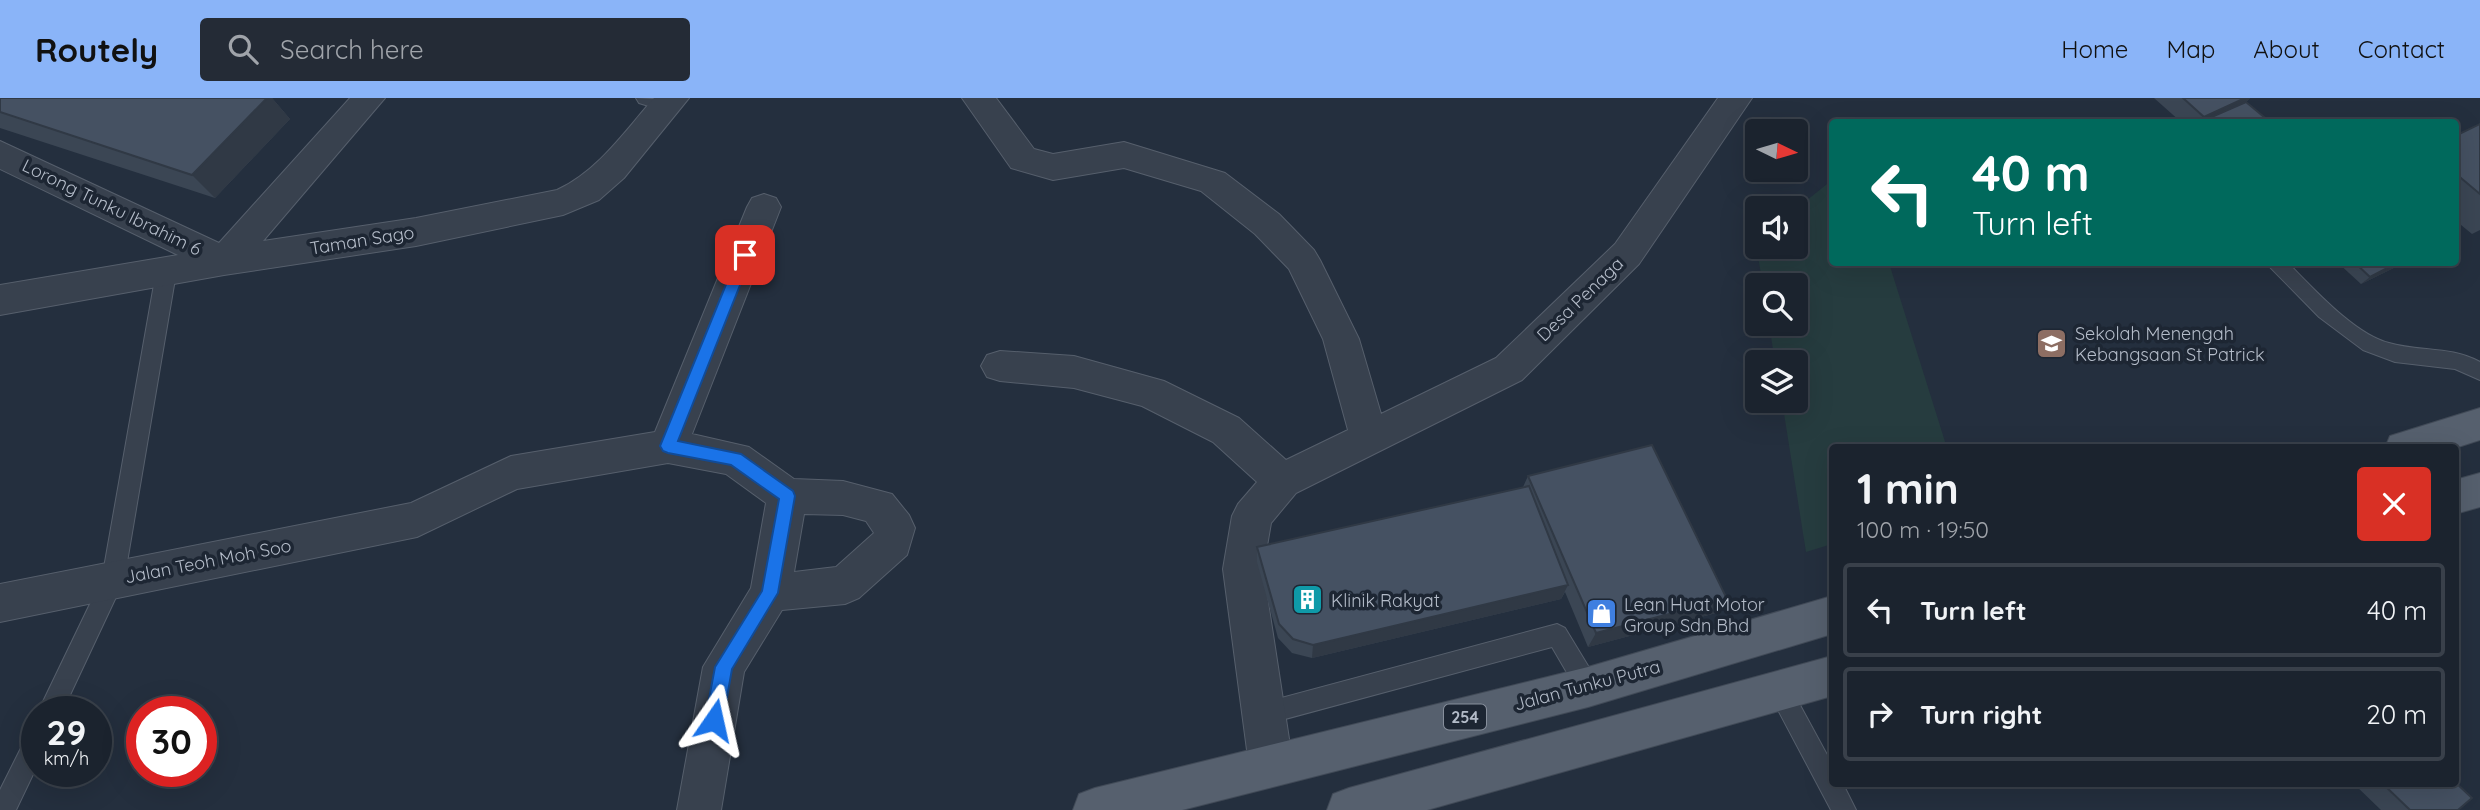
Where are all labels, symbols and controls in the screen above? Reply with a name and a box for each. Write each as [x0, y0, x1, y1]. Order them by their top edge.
search box [200, 18, 690, 81]
text: Routely [35, 29, 158, 70]
icon: search [224, 30, 262, 68]
text: Search here [280, 33, 424, 66]
text: Home [2061, 34, 2128, 64]
text: Map [2166, 34, 2215, 64]
text: About [2253, 34, 2320, 64]
text: Contact [2358, 34, 2445, 64]
north arrow [1745, 119, 1808, 182]
map controls [1745, 119, 1808, 413]
text: 40 m [1972, 142, 2090, 203]
icon: left [1857, 147, 1948, 238]
street label: Lorong Tunku Ibrahim 6 [19, 154, 206, 261]
button: sound [1745, 196, 1808, 259]
text: Turn left [1972, 203, 2093, 243]
street label: Taman Sago [308, 220, 416, 260]
pin [715, 225, 775, 285]
icon: arrive [726, 236, 764, 274]
street label: Desa Penaga [1532, 252, 1628, 346]
button: search [1745, 273, 1808, 336]
place label: Sekolah Menengah Kebangsaan St Patrick [2075, 322, 2265, 366]
school or university icon: Sekolah Menengah Kebangsaan St Patrick [2035, 326, 2069, 360]
button: layers [1745, 350, 1808, 413]
text: 1 min [1857, 462, 1959, 515]
button: close [2357, 467, 2431, 541]
text: 100 m · 19:50 [1857, 515, 1989, 544]
street label: Jalan Teoh Moh Soo [123, 534, 293, 588]
building icon: Klinik Rakyat [1291, 583, 1325, 617]
place label: Klinik Rakyat [1331, 589, 1440, 612]
icon: left [1861, 591, 1899, 629]
place label: Lean Huat Motor Group Sdn Bhd [1624, 593, 1765, 637]
text: Turn left [1920, 594, 2027, 627]
text: 40 m [2367, 594, 2427, 627]
shop icon: Lean Huat Motor Group Sdn Bhd [1584, 597, 1618, 631]
street label: Jalan Tunku Putra [1511, 654, 1663, 716]
position arrow [677, 683, 751, 757]
icon: right [1861, 695, 1899, 733]
speed limit sign: 30 [126, 696, 217, 787]
text: Turn right [1920, 698, 2042, 731]
text: 20 m [2366, 698, 2427, 731]
road number: 254 [1444, 704, 1486, 730]
text: 29 [47, 710, 86, 754]
text: km/h [44, 747, 89, 770]

